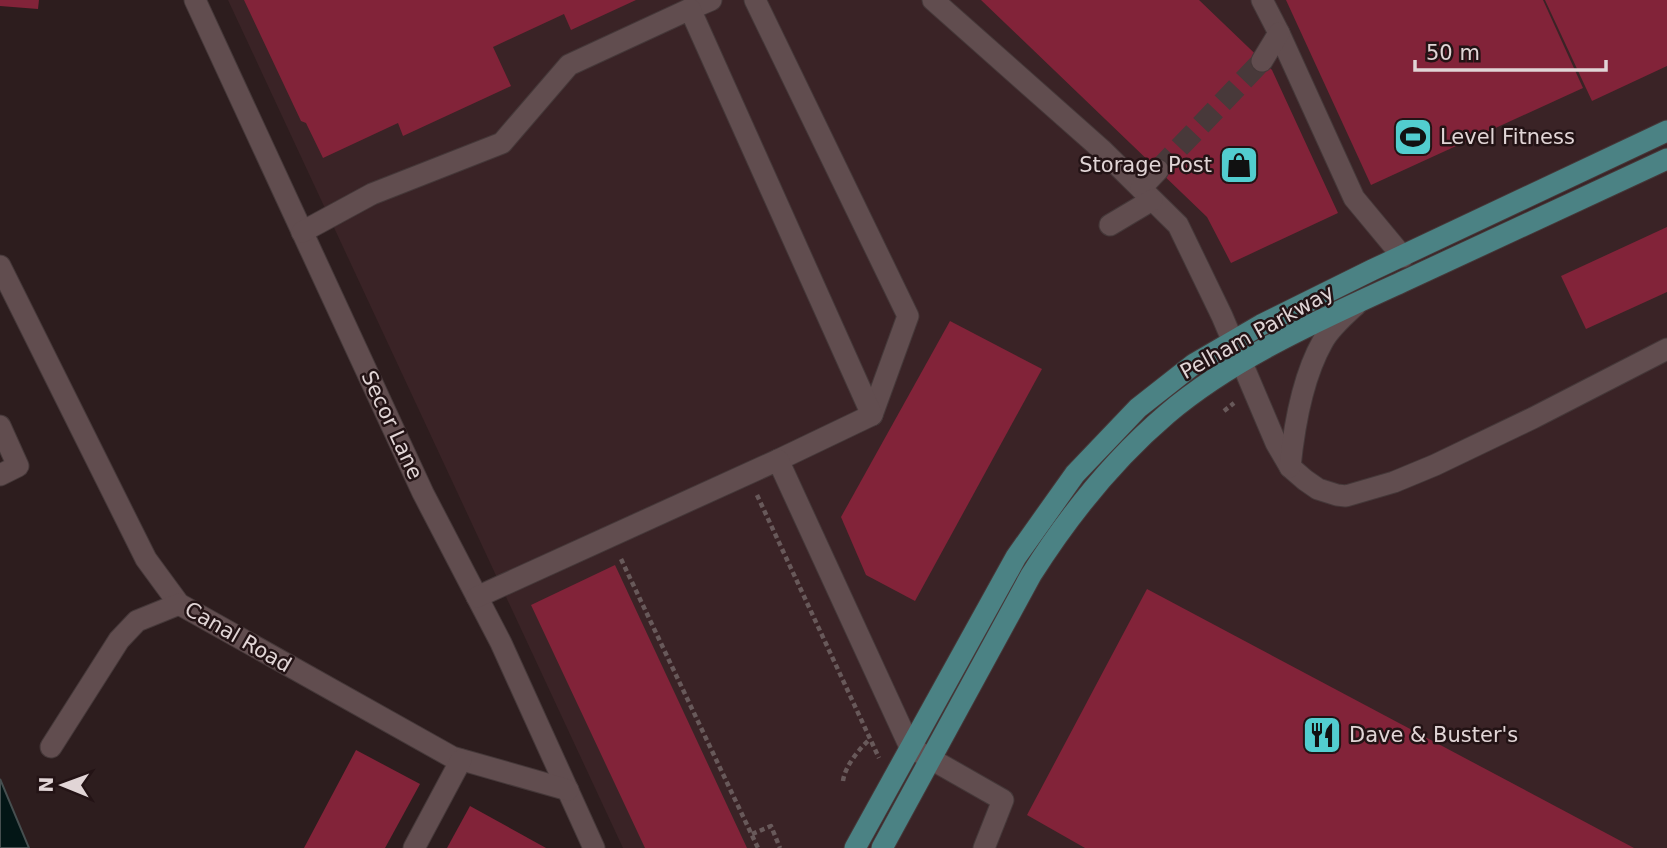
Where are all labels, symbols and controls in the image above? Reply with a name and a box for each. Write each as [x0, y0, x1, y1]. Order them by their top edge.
scale bar [1415, 28, 1606, 72]
text: 50 m [1426, 41, 1480, 65]
sports icon: Level Fitness [1392, 116, 1434, 158]
place label: Level Fitness [1440, 125, 1575, 149]
shop icon: Storage Post [1218, 144, 1260, 186]
place label: Storage Post [1079, 153, 1212, 177]
street label: Pelham Parkway [1176, 280, 1338, 384]
street label: Secor Lane [356, 367, 428, 483]
street label: Canal Road [181, 597, 295, 677]
restaurant icon: Dave & Buster's [1301, 714, 1343, 756]
place label: Dave & Buster's [1349, 723, 1518, 747]
north arrow [28, 750, 98, 820]
text: N [35, 777, 57, 793]

